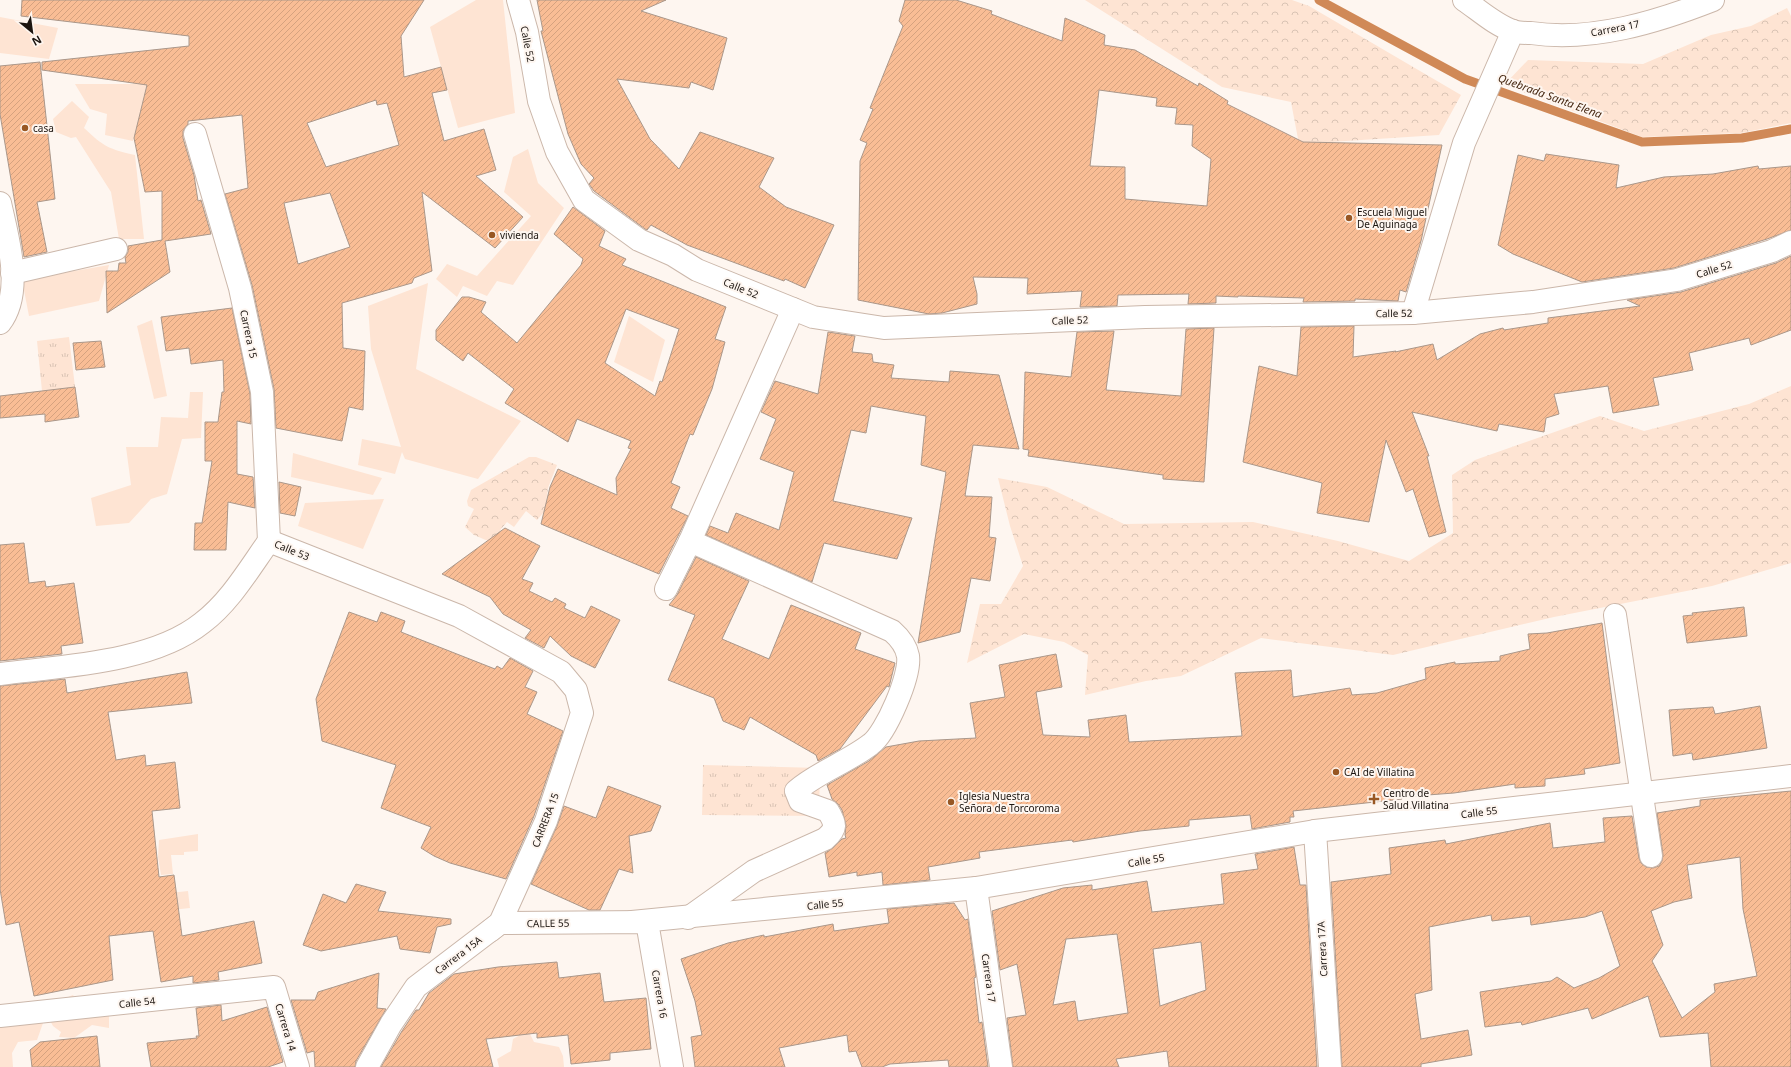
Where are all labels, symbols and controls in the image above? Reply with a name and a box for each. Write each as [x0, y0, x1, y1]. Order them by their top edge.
north arrow [12, 12, 52, 52]
street label: Carrera 17 [1590, 16, 1641, 40]
street label: Calle 52 [518, 25, 538, 64]
text: N [30, 32, 45, 50]
water label: Quebrada Santa Elena [1496, 70, 1605, 122]
place label: casa [33, 121, 54, 135]
marker: casa [20, 123, 30, 133]
place label: Escuela Miguel De Aguinaga [1357, 205, 1427, 231]
marker: Escuela Miguel De Aguinaga [1344, 213, 1354, 223]
place label: vivienda [500, 228, 539, 242]
marker: vivienda [487, 230, 497, 240]
street label: Calle 52 [1694, 257, 1734, 281]
street label: Calle 52 [721, 275, 761, 301]
street label: Calle 52 [1375, 306, 1413, 320]
street label: Carrera 15 [237, 308, 261, 360]
street label: Calle 52 [1051, 312, 1089, 328]
street label: Calle 53 [272, 537, 312, 563]
place label: CAI de Villatina [1344, 765, 1414, 779]
marker: CAI de Villatina [1331, 767, 1341, 777]
place label: Centro de Salud Villatina [1383, 786, 1449, 812]
place label: Iglesia Nuestra Señora de Torcoroma [959, 789, 1060, 815]
street label: CARRERA 15 [528, 790, 562, 849]
marker: Centro de Salud Villatina [1368, 793, 1380, 805]
marker: Iglesia Nuestra Señora de Torcoroma [946, 797, 956, 807]
street label: Calle 55 [1460, 803, 1498, 821]
street label: Calle 55 [1127, 850, 1166, 870]
street label: Calle 55 [806, 895, 844, 913]
street label: CALLE 55 [526, 916, 570, 930]
street label: Carrera 17A [1314, 920, 1330, 977]
street label: Carrera 15A [432, 932, 485, 977]
street label: Carrera 17 [979, 953, 999, 1004]
street label: Carrera 16 [649, 969, 671, 1020]
street label: Calle 54 [118, 993, 156, 1011]
street label: Carrera 14 [272, 1001, 300, 1053]

